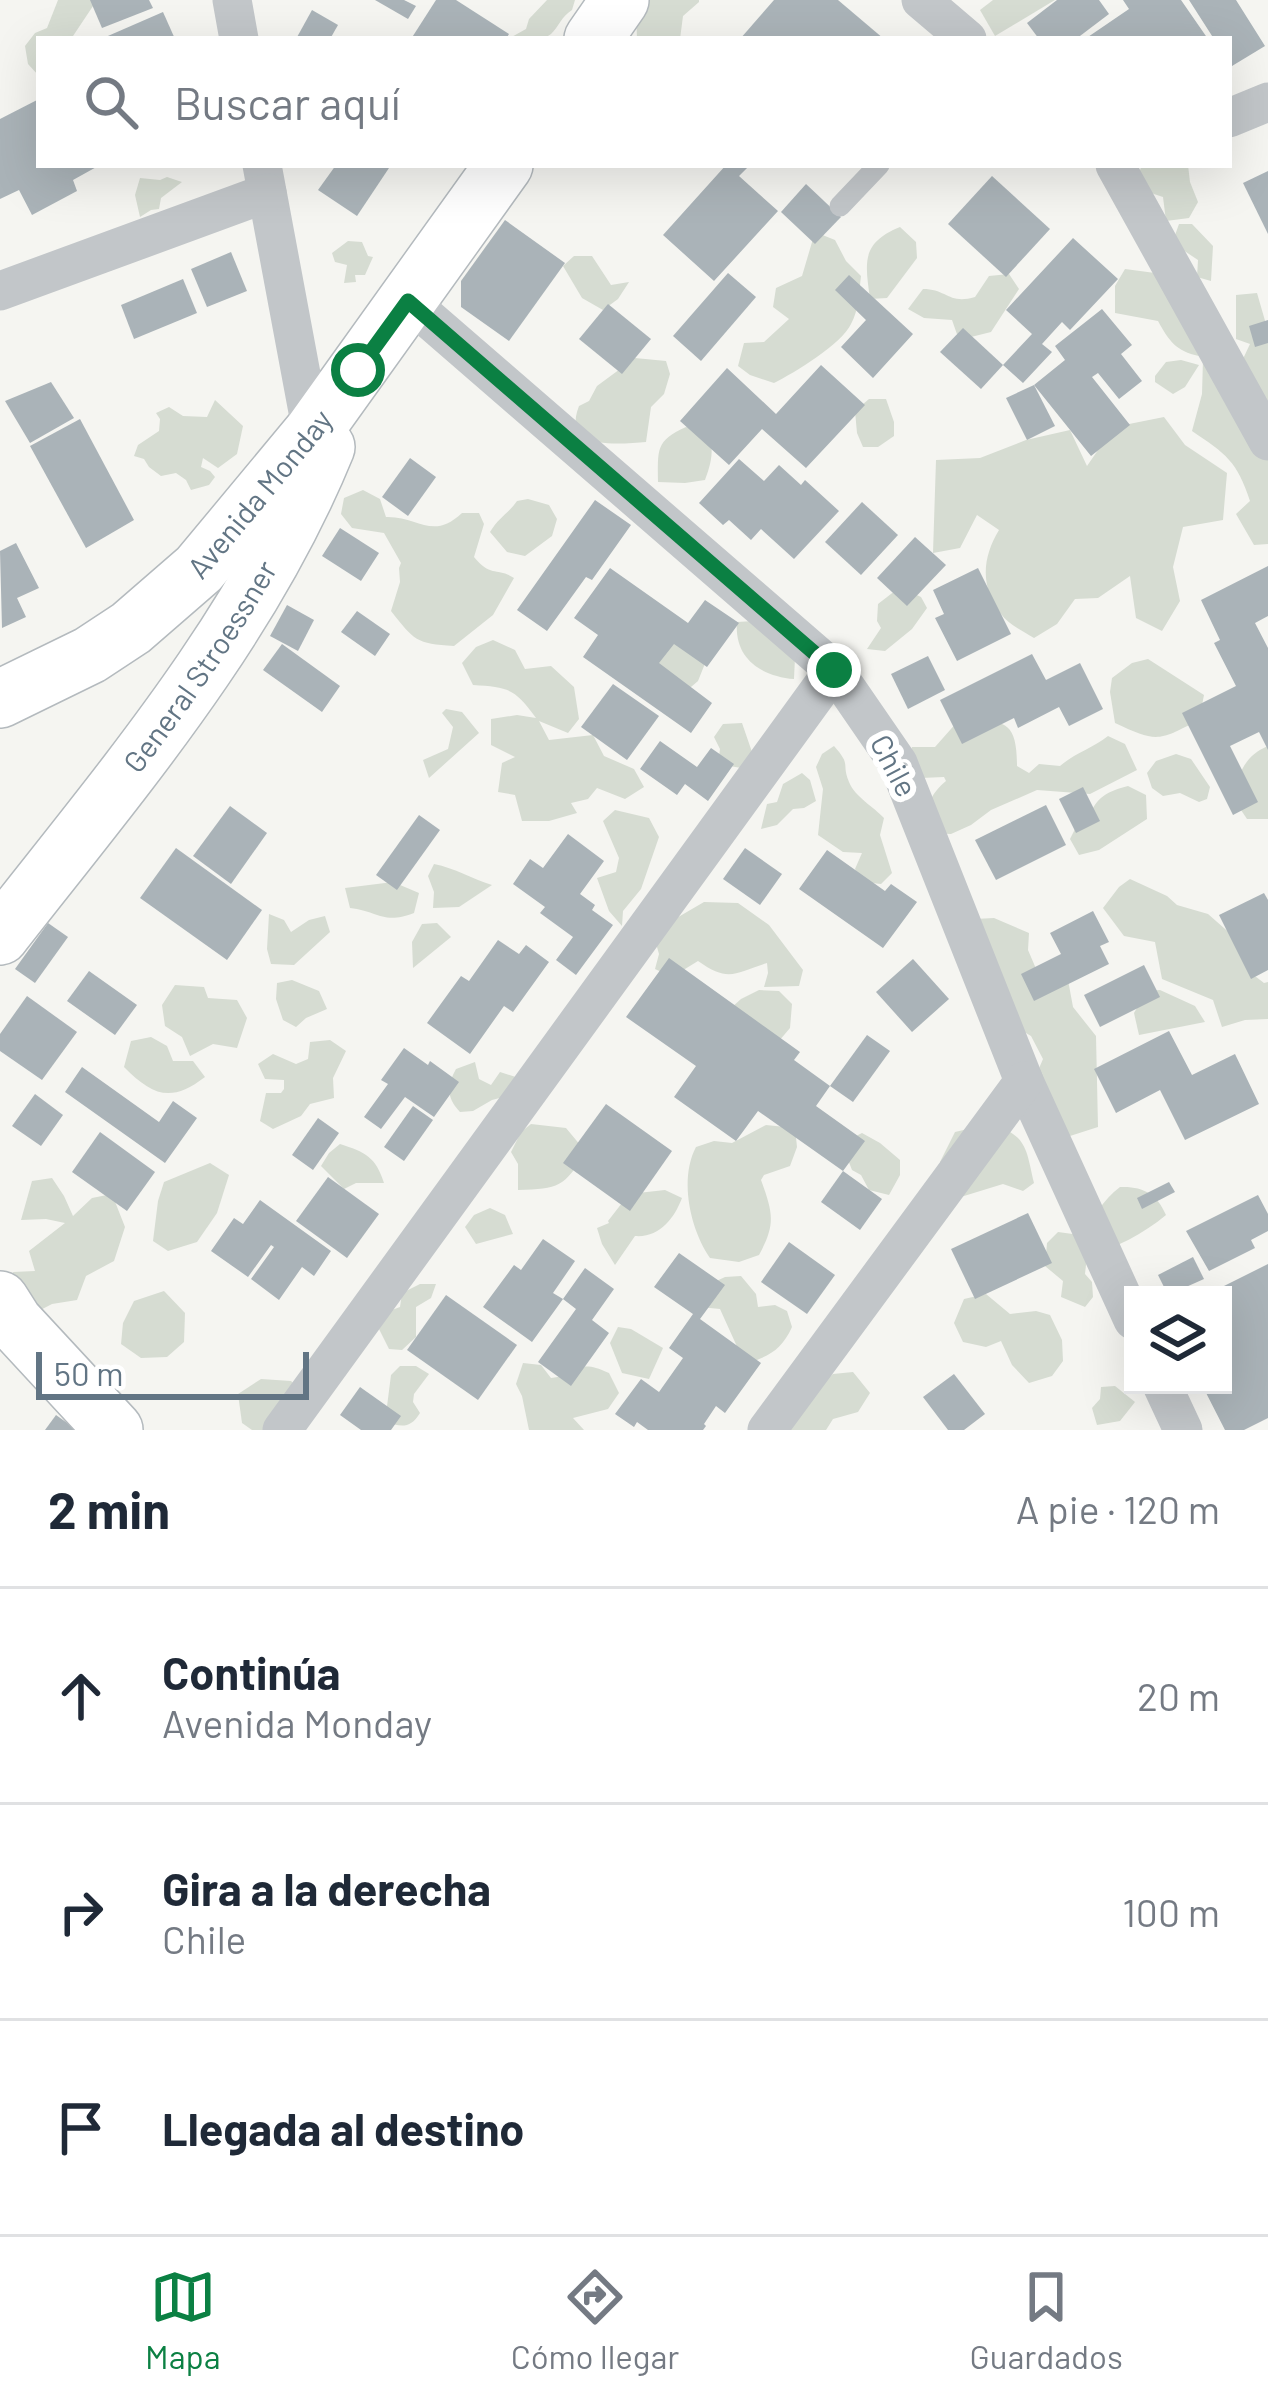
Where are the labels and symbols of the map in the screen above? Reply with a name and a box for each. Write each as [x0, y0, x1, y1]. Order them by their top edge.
route start [331, 343, 385, 397]
street label: Avenida Monday [179, 402, 339, 585]
street label: General Stroessner [115, 554, 283, 779]
route end [807, 643, 861, 697]
street label: Chile [864, 728, 926, 802]
scale bar [36, 1346, 309, 1399]

